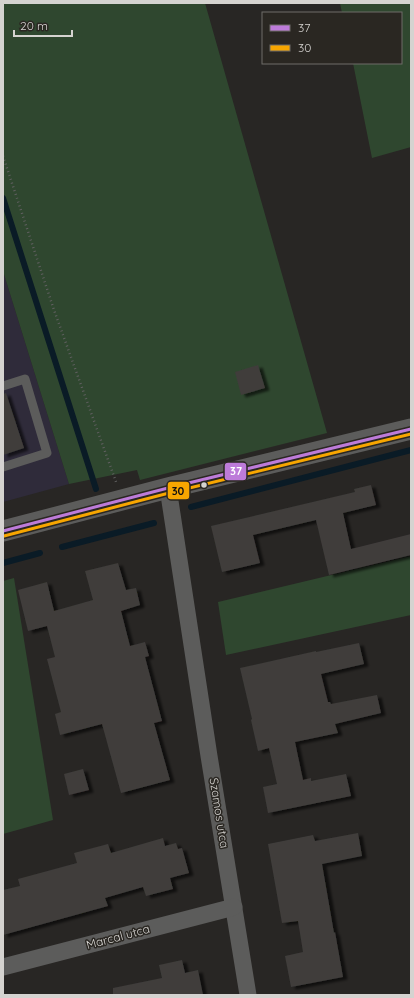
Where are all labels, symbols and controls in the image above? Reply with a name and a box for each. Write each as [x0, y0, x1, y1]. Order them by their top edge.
scale bar [14, 12, 72, 38]
legend [262, 12, 402, 64]
text: 20 m [20, 18, 48, 33]
text: 37 [298, 20, 310, 35]
text: 30 [298, 40, 311, 55]
line badge: 37 [224, 462, 247, 481]
text: 37 [230, 464, 242, 478]
unlabelled marker [199, 480, 209, 490]
line badge: 30 [167, 481, 190, 500]
text: 30 [172, 484, 185, 498]
street label: Szamos utca [207, 777, 232, 849]
street label: Marcal utca [84, 921, 151, 952]

